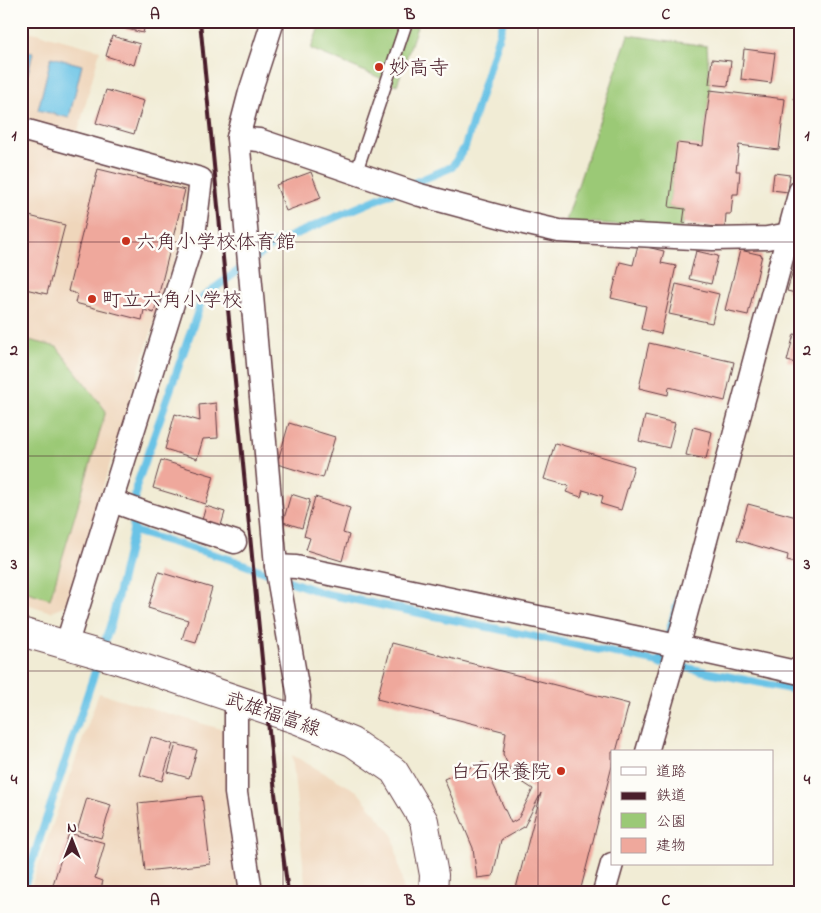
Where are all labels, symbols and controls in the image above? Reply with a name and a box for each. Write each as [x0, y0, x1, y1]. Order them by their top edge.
text: A [150, 3, 160, 27]
text: B [404, 3, 416, 27]
text: C [662, 3, 671, 27]
place label: 妙高寺 [389, 55, 449, 84]
marker: 妙高寺 [373, 61, 385, 73]
text: 1 [11, 124, 17, 148]
text: 1 [804, 124, 810, 148]
place label: 六角小学校体育館 [136, 229, 296, 258]
marker: 六角小学校体育館 [120, 235, 132, 247]
place label: 町立六角小学校 [102, 287, 242, 316]
marker: 町立六角小学校 [86, 293, 98, 305]
text: 2 [9, 339, 18, 363]
text: 2 [802, 339, 811, 363]
text: 3 [10, 553, 18, 577]
text: 3 [803, 553, 811, 577]
street label: 武雄福富線 [220, 685, 324, 745]
legend [611, 750, 774, 866]
place label: 白石保養院 [451, 759, 551, 788]
text: 道路 [656, 761, 686, 783]
marker: 白石保養院 [555, 765, 567, 777]
text: 4 [10, 768, 18, 792]
text: 4 [803, 768, 811, 792]
text: 鉄道 [656, 785, 686, 807]
text: 公園 [656, 811, 686, 833]
north arrow [48, 816, 98, 866]
text: N [67, 818, 77, 839]
text: 建物 [656, 835, 686, 857]
text: A [150, 889, 160, 913]
text: B [404, 889, 416, 913]
text: C [662, 889, 671, 913]

